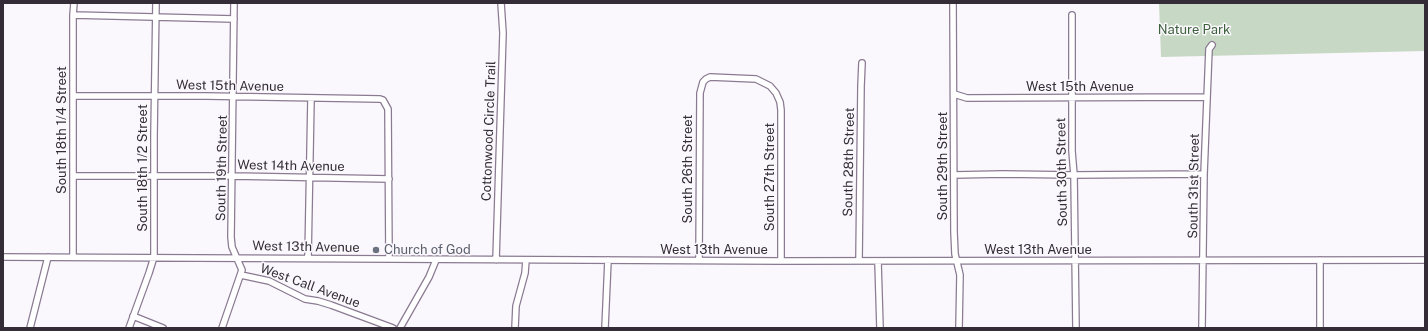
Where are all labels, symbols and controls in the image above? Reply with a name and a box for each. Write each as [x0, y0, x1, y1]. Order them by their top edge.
park label: Nature Park [1158, 22, 1230, 38]
street label: Cottonwood Circle Trail [479, 61, 499, 201]
street label: South 18th 1/4 Street [54, 66, 70, 194]
street label: West 15th Avenue [176, 77, 284, 95]
street label: West 15th Avenue [1026, 79, 1134, 95]
street label: South 18th 1/2 Street [135, 104, 151, 232]
street label: South 28th Street [840, 107, 858, 217]
street label: South 29th Street [935, 112, 951, 220]
street label: South 19th Street [213, 115, 231, 221]
street label: South 26th Street [680, 115, 696, 223]
street label: South 30th Street [1053, 117, 1071, 227]
street label: South 27th Street [762, 123, 778, 231]
street label: South 31st Street [1185, 133, 1203, 239]
street label: West 14th Avenue [237, 157, 345, 175]
street label: West 13th Avenue [252, 238, 360, 256]
place label: Church of God [384, 242, 471, 258]
street label: West 13th Avenue [660, 242, 768, 258]
street label: West 13th Avenue [984, 242, 1092, 258]
marker: Church of God [371, 245, 381, 255]
street label: West Call Avenue [258, 261, 362, 311]

